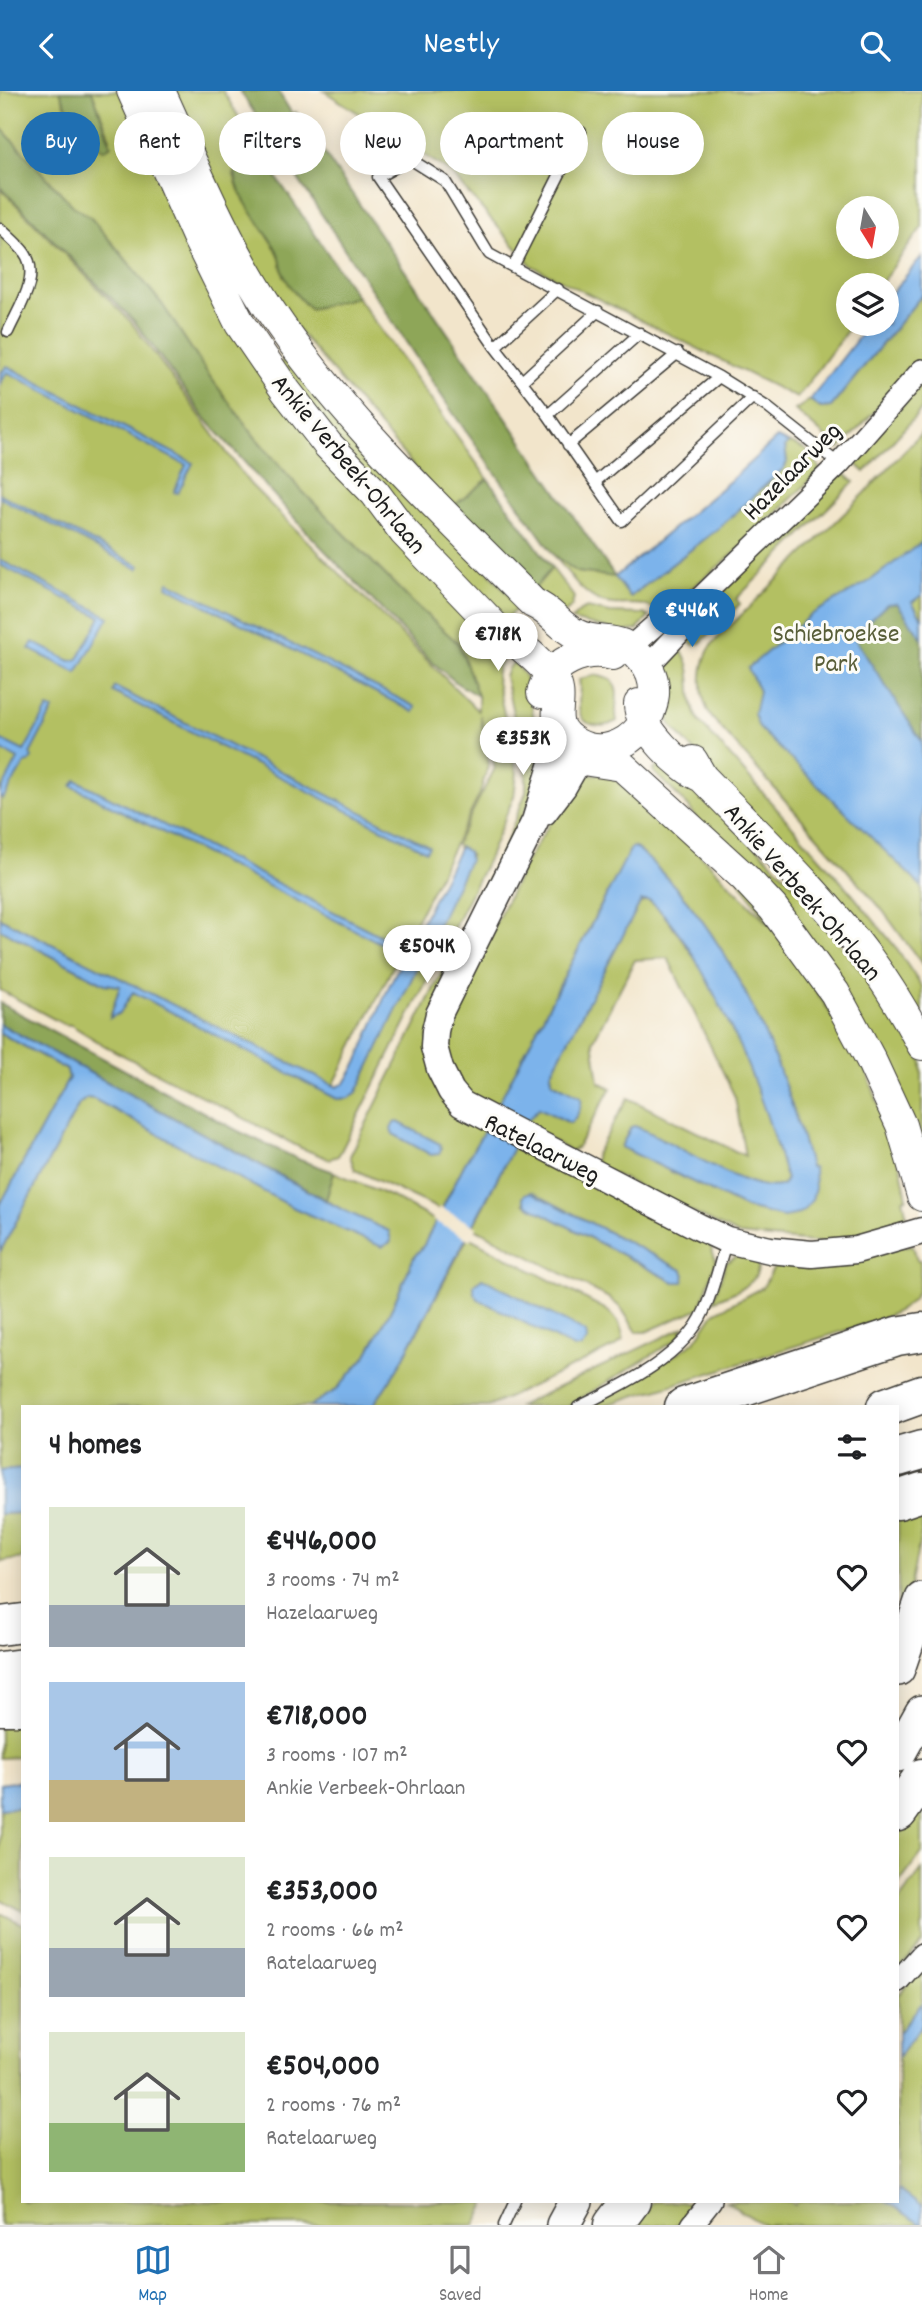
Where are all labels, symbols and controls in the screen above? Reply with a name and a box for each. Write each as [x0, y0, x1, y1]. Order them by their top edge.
text: Nestly [423, 23, 499, 69]
icon: back [28, 27, 66, 65]
icon: search [856, 27, 894, 65]
chip: Buy [21, 112, 100, 175]
chip: Rent [114, 112, 205, 175]
chip: Filters [219, 112, 326, 175]
chip: New [340, 112, 426, 175]
chip: Apartment [440, 112, 588, 175]
chip: House [602, 112, 704, 175]
north arrow [836, 196, 900, 259]
map controls [836, 196, 899, 336]
button: layers [836, 273, 899, 336]
street label: Ankie Verbeek-Ohrlaan [261, 367, 434, 563]
street label: Hazelaarweg [736, 415, 851, 530]
pin: €446K [643, 589, 741, 649]
text: €446K [665, 595, 719, 628]
pin: €718K [449, 613, 547, 673]
park label: Schiebroekse Park [773, 617, 899, 684]
text: €718K [475, 619, 521, 652]
pin: €353K [474, 717, 572, 777]
text: €353K [496, 723, 550, 756]
street label: Ankie Verbeek-Ohrlaan [713, 796, 889, 990]
pin: €504K [378, 925, 476, 985]
text: €504K [399, 931, 455, 964]
street label: Ratelaarweg [477, 1105, 606, 1195]
text: 4 homes [49, 1426, 142, 1469]
icon: filters [833, 1428, 871, 1466]
text: €446,000 [266, 1522, 377, 1565]
icon: home [105, 1535, 189, 1619]
icon: heart [833, 1558, 871, 1596]
text: 3 rooms · 74 m² [266, 1565, 400, 1598]
text: Hazelaarweg [266, 1598, 378, 1631]
text: €718,000 [266, 1697, 368, 1740]
icon: home [105, 1710, 189, 1794]
icon: heart [833, 1733, 871, 1771]
text: 3 rooms · 107 m² [266, 1740, 408, 1773]
text: Ankie Verbeek-Ohrlaan [266, 1773, 465, 1806]
text: €353,000 [266, 1872, 378, 1915]
icon: home [105, 1885, 189, 1969]
icon: heart [833, 1908, 871, 1946]
text: 2 rooms · 66 m² [266, 1915, 404, 1948]
text: Ratelaarweg [266, 1948, 377, 1981]
text: €504,000 [266, 2047, 380, 2090]
icon: home [105, 2060, 189, 2144]
icon: heart [833, 2083, 871, 2121]
text: 2 rooms · 76 m² [266, 2090, 401, 2123]
text: Ratelaarweg [266, 2123, 377, 2156]
tab: Map [134, 2241, 172, 2310]
tab: Saved [439, 2241, 481, 2310]
tab: Home [749, 2241, 788, 2310]

